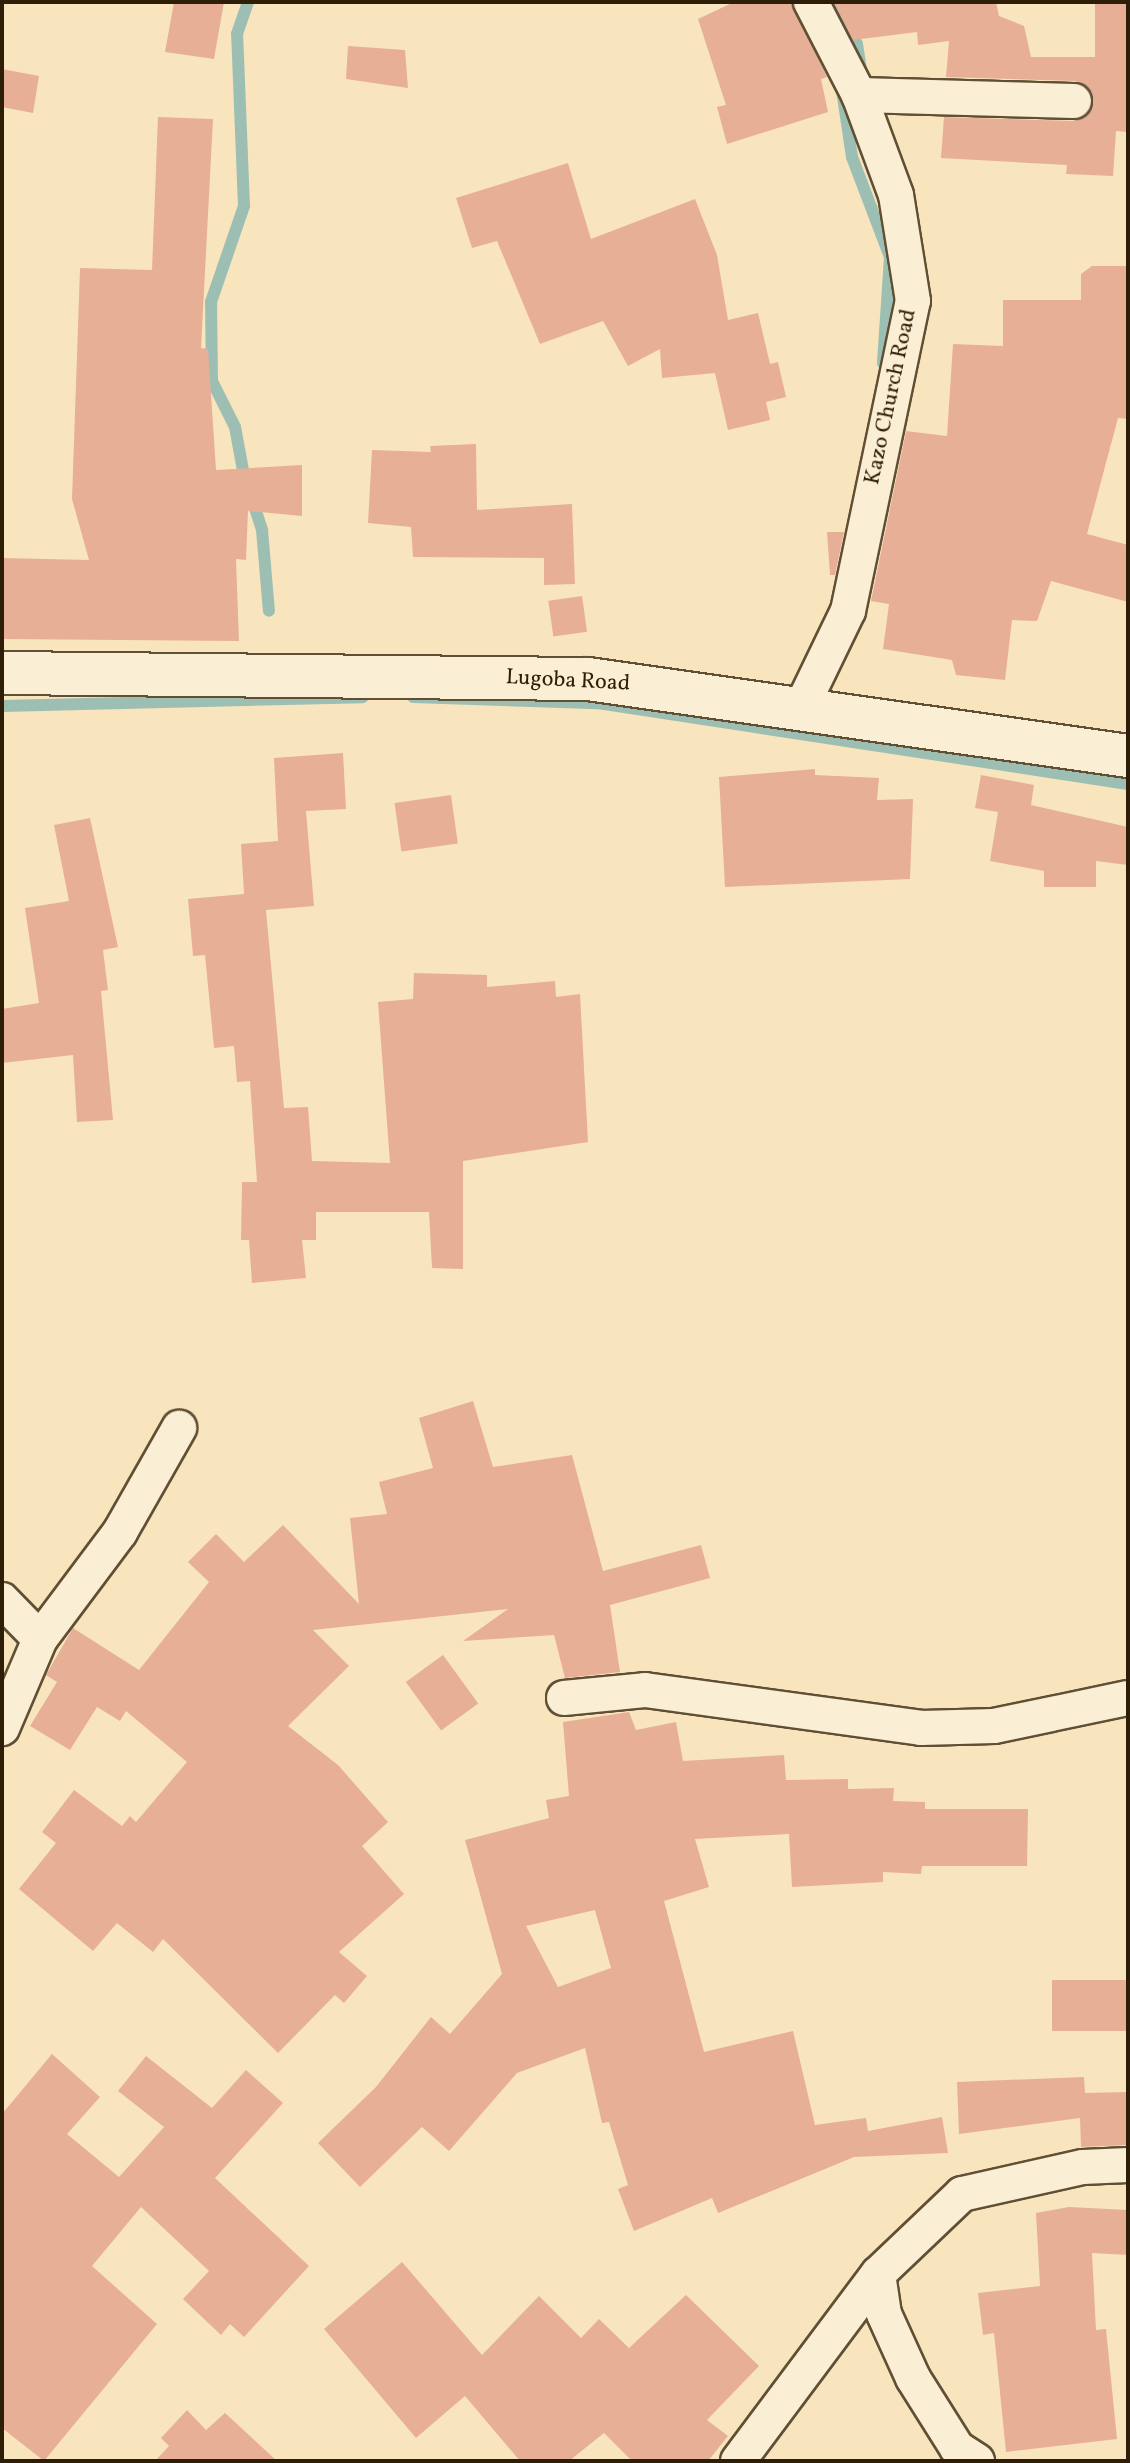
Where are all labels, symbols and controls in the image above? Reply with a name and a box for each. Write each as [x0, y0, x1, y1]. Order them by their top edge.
street label: Kazo Church Road [860, 307, 922, 487]
street label: Lugoba Road [505, 665, 631, 697]

